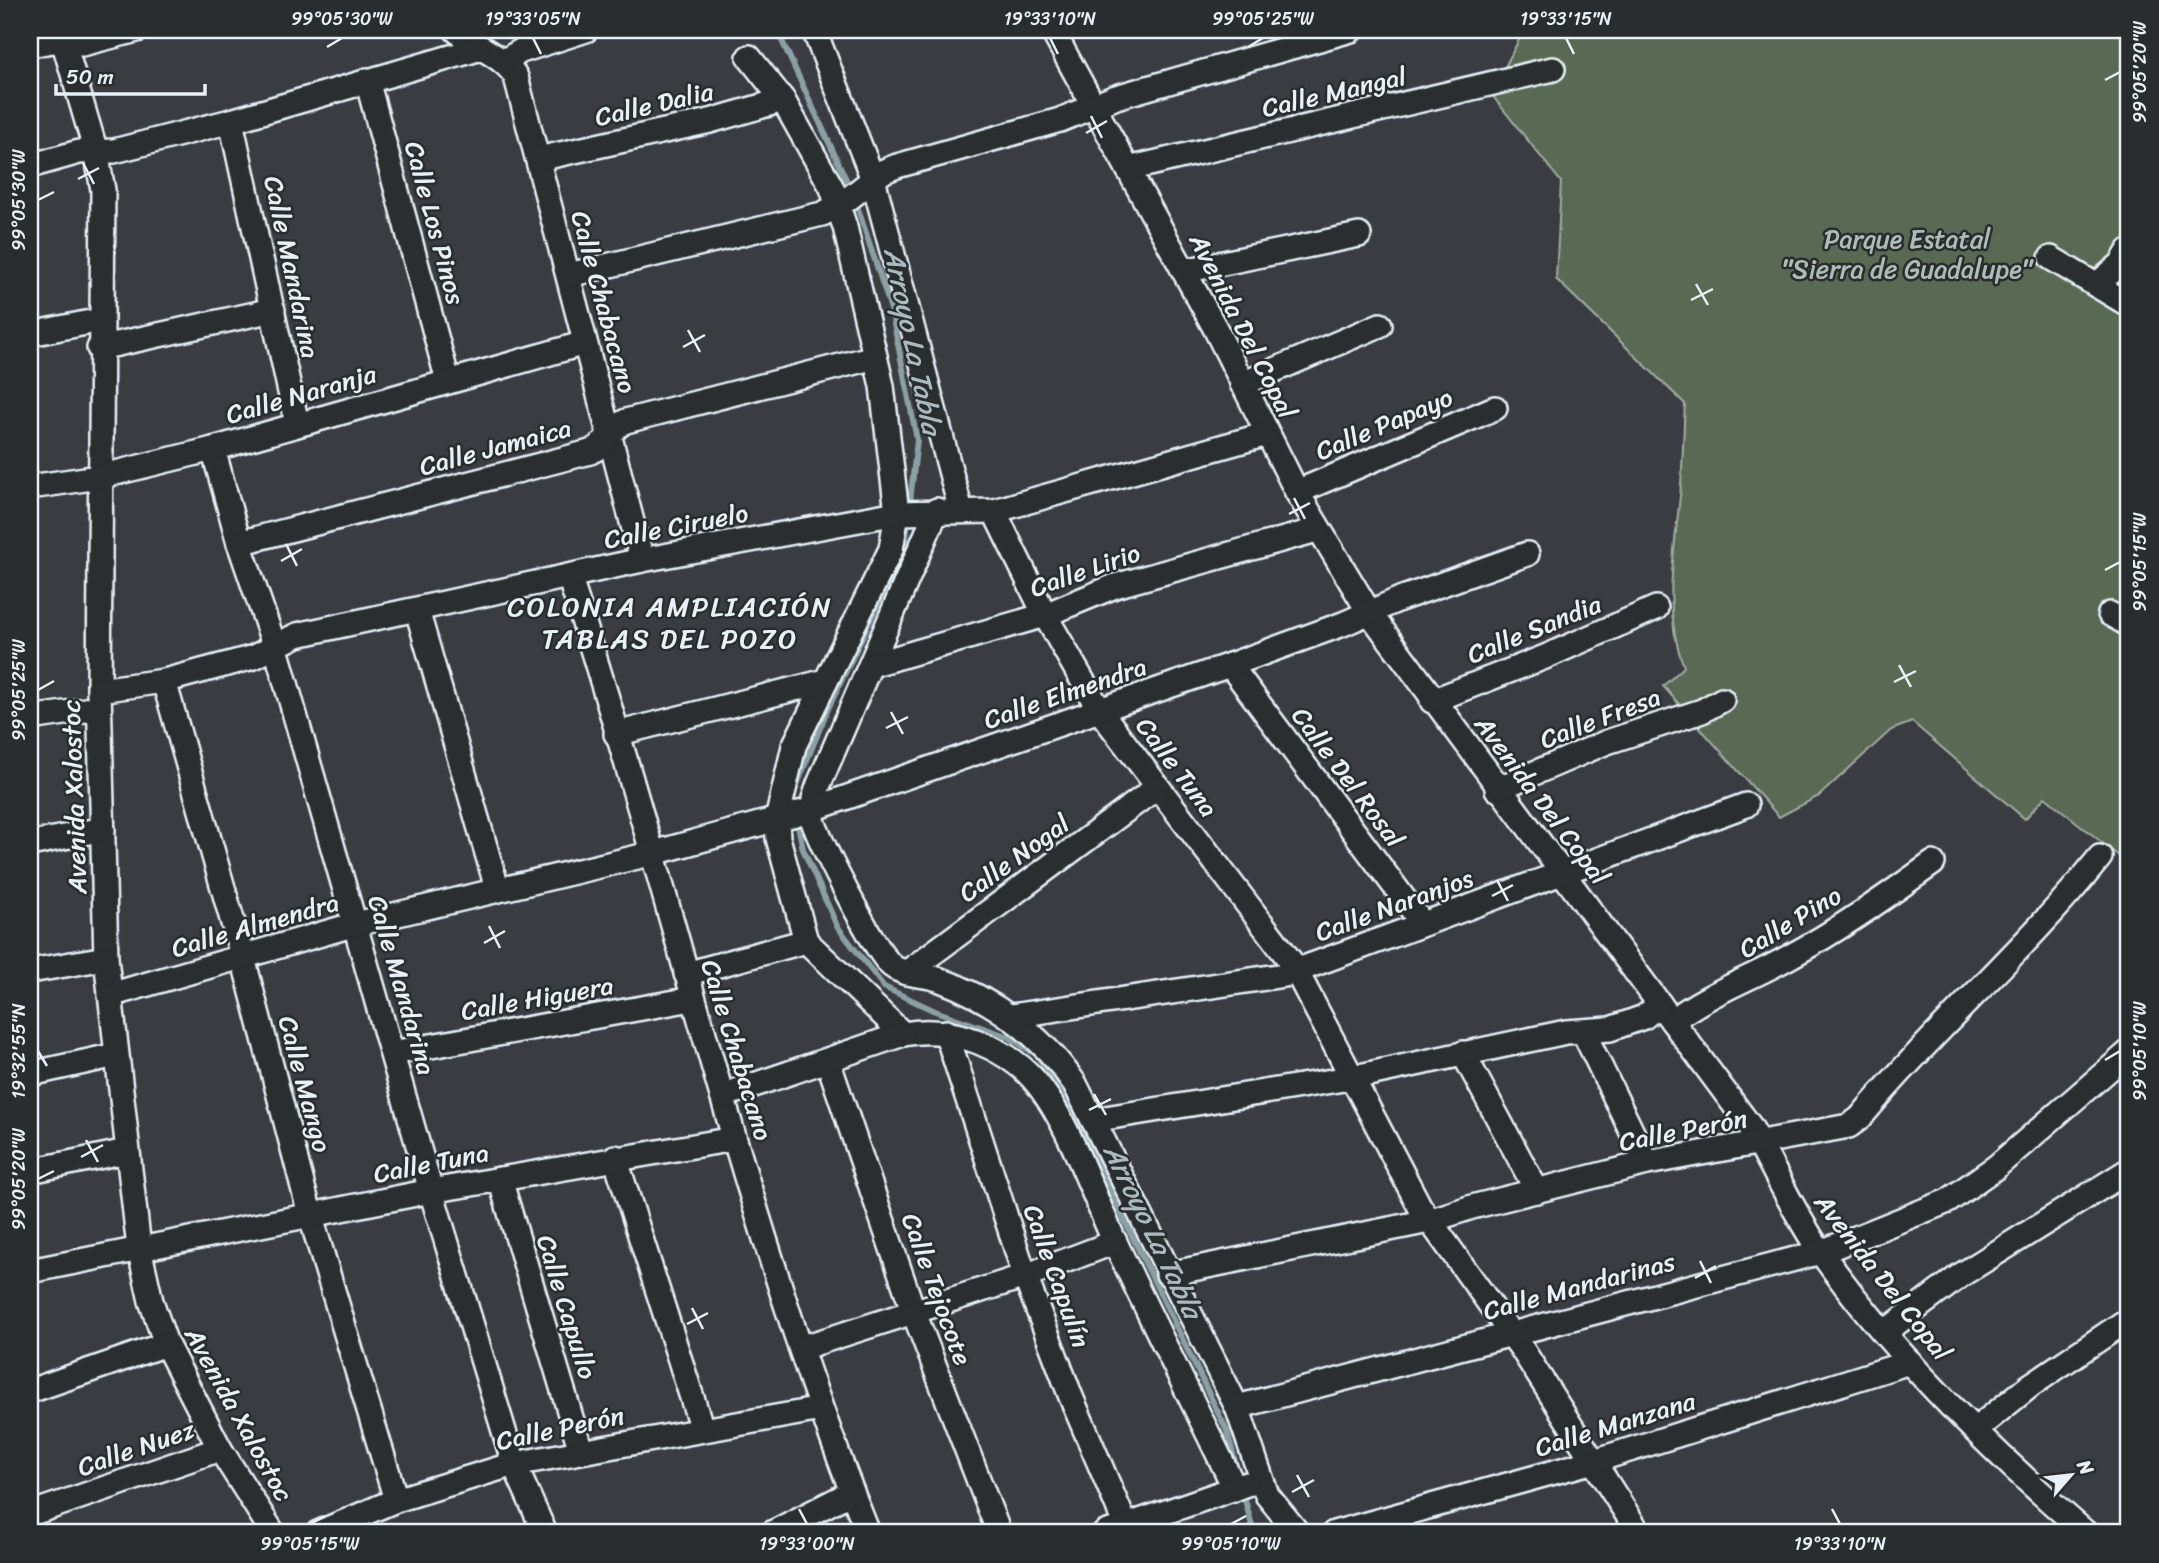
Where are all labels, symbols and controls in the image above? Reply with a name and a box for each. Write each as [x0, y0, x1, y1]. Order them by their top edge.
text: 99°05'30"W [291, 3, 394, 35]
text: 19°33'05"N [485, 3, 581, 35]
text: 19°33'10"N [1004, 3, 1097, 35]
text: 99°05'25"W [1212, 3, 1315, 35]
text: 19°33'15"N [1520, 3, 1612, 35]
text: 99°05'20"W [2124, 20, 2156, 123]
scale bar [56, 52, 205, 96]
street label: Calle Mangal [1257, 53, 1411, 131]
text: 50 m [66, 58, 114, 96]
street label: Calle Dalia [590, 68, 719, 140]
street label: Calle Los Pinos [391, 136, 479, 310]
text: 99°05'30"W [3, 148, 35, 251]
street label: Calle Mandarina [250, 172, 334, 362]
street label: Calle Chabacano [558, 206, 651, 399]
park label: Parque Estatal "Sierra de Guadalupe" [1782, 216, 2035, 292]
street label: Avenida Del Copal [1176, 224, 1310, 428]
water label: Arroyo La Tabla [869, 242, 957, 443]
street label: Calle Naranja [220, 350, 383, 437]
street label: Calle Papayo [1308, 374, 1460, 474]
street label: Calle Jamaica [414, 405, 576, 489]
street label: Calle Ciruelo [600, 489, 752, 562]
text: 99°05'15"W [2124, 511, 2156, 611]
street label: Calle Lirio [1023, 530, 1147, 610]
street label: Calle Sandia [1460, 581, 1609, 677]
district label: COLONIA AMPLIACIÓN TABLAS DEL POZO [507, 582, 833, 663]
text: 99°05'25"W [3, 638, 35, 741]
street label: Calle Elmendra [977, 644, 1153, 742]
street label: Calle Fresa [1533, 674, 1667, 762]
street label: Calle Del Rosal [1279, 696, 1417, 858]
street label: Avenida Xalostoc [48, 699, 100, 896]
street label: Avenida Del Copal [1462, 704, 1622, 896]
street label: Calle Tuna [1123, 707, 1231, 827]
street label: Calle Nogal [948, 801, 1080, 915]
street label: Calle Naranjos [1308, 855, 1480, 955]
street label: Calle Pino [1729, 873, 1851, 971]
street label: Calle Almendra [166, 879, 344, 971]
street label: Calle Mandarina [354, 890, 450, 1080]
street label: Calle Chabacano [688, 954, 786, 1146]
street label: Calle Higuera [457, 962, 617, 1034]
text: 99°05'10"W [2124, 1000, 2156, 1101]
text: 19°32'55"N [3, 1003, 35, 1099]
street label: Calle Mango [265, 1010, 345, 1158]
street label: Calle Perón [1615, 1095, 1751, 1165]
text: 99°05'20"W [3, 1127, 35, 1230]
street label: Calle Tuna [369, 1129, 493, 1197]
water label: Arroyo La Tabla [1089, 1134, 1218, 1330]
street label: Avenida Del Copal [1801, 1182, 1964, 1372]
street label: Calle Capulín [1010, 1198, 1104, 1354]
street label: Calle Tejocote [888, 1206, 986, 1372]
street label: Calle Capullo [523, 1229, 611, 1385]
street label: Calle Mandarinas [1478, 1238, 1681, 1334]
street label: Avenida Xalostoc [171, 1317, 306, 1510]
street label: Calle Manzana [1529, 1377, 1702, 1470]
street label: Calle Perón [492, 1392, 628, 1464]
street label: Calle Nuez [71, 1406, 202, 1490]
north arrow [2036, 1440, 2106, 1510]
text: N [2067, 1453, 2104, 1482]
text: 99°05'15"W [261, 1528, 361, 1560]
text: 19°33'00"N [759, 1528, 855, 1560]
text: 99°05'10"W [1181, 1528, 1282, 1560]
text: 19°33'10"N [1794, 1528, 1887, 1560]

